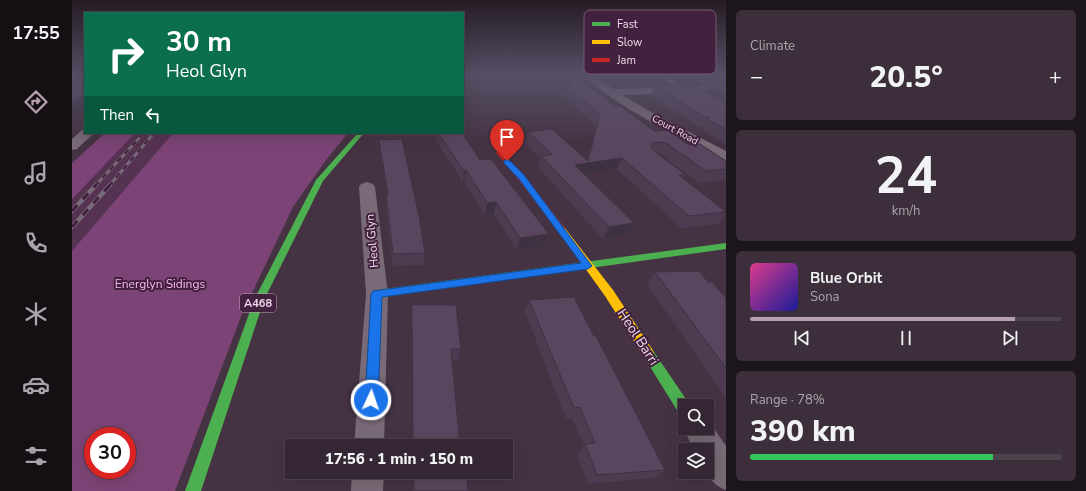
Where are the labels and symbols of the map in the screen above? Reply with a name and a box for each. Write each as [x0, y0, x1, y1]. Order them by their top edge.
legend [584, 10, 716, 74]
text: Fast [617, 17, 638, 32]
text: Slow [617, 35, 642, 50]
text: Jam [616, 53, 636, 68]
street label: Court Road [649, 112, 701, 149]
pin [490, 120, 524, 161]
street label: Heol Glyn [362, 213, 382, 269]
park label: Energlyn Sidings [115, 276, 205, 292]
road number: A468 [240, 294, 276, 312]
street label: Heol Barri [613, 305, 663, 369]
position arrow [350, 379, 392, 421]
speed limit sign: 30 [84, 427, 136, 479]

